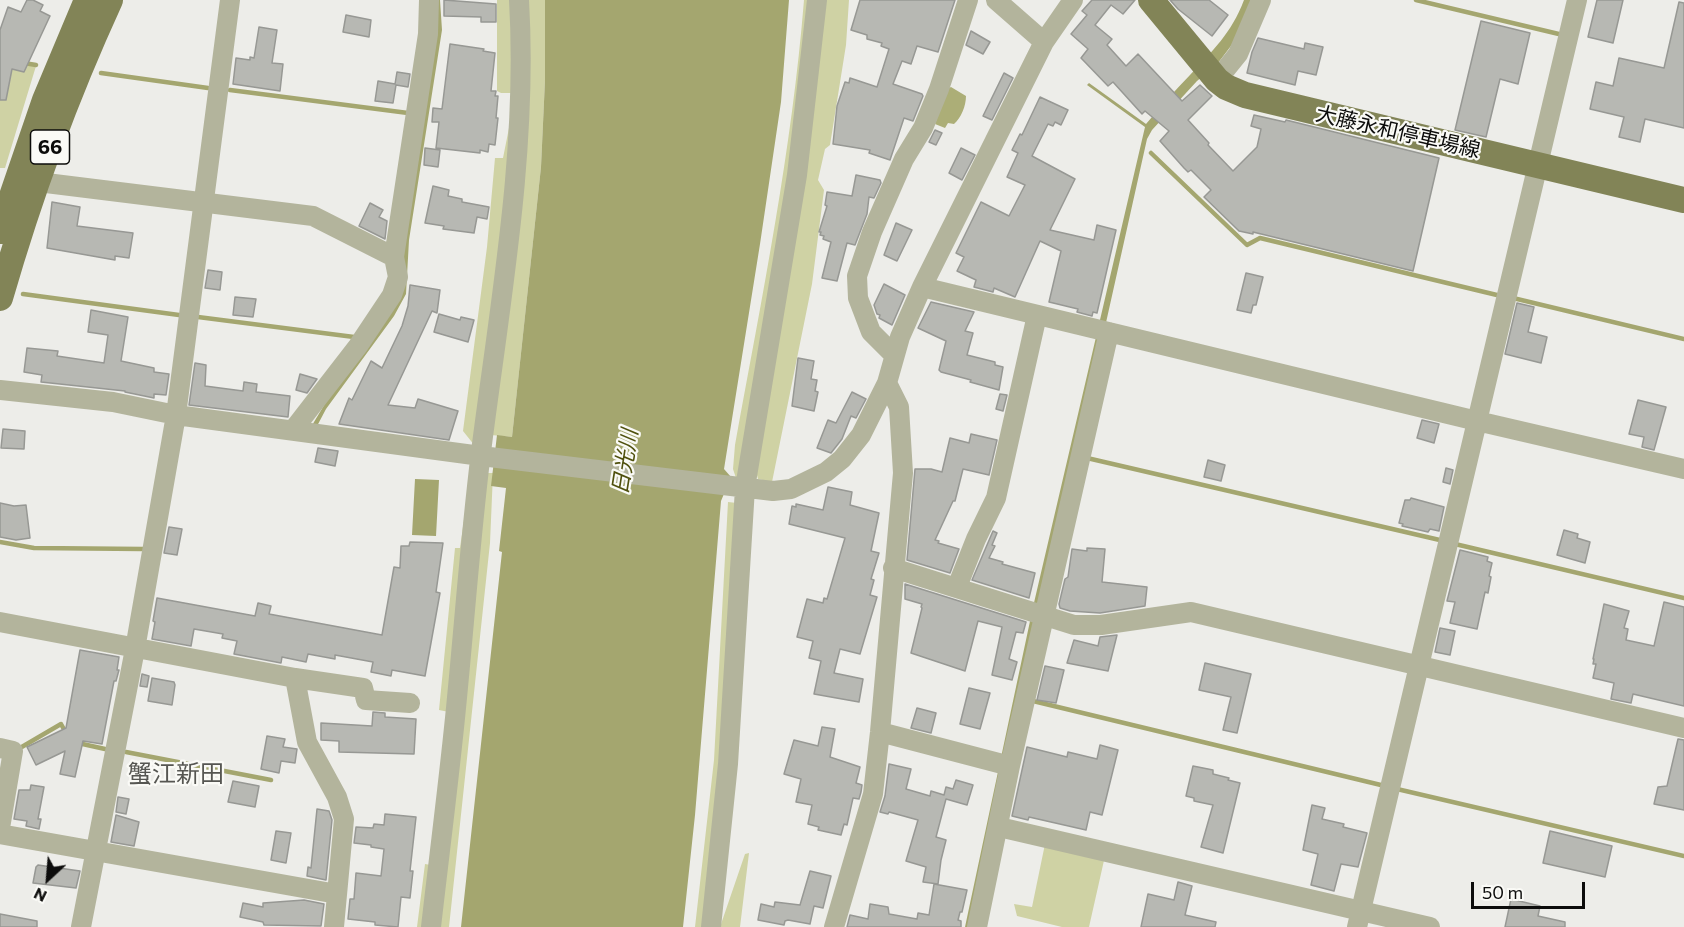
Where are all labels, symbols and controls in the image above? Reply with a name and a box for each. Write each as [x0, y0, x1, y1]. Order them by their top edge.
street label: 大藤永和停車場線 [1313, 101, 1483, 163]
road number: 66 [31, 130, 70, 164]
water label: 日光川 [607, 427, 643, 497]
district label: 蟹江新田 [128, 760, 224, 788]
north arrow [18, 849, 78, 909]
scale bar [1474, 870, 1588, 908]
text: 50 m [1482, 881, 1523, 903]
text: N [30, 884, 49, 907]

